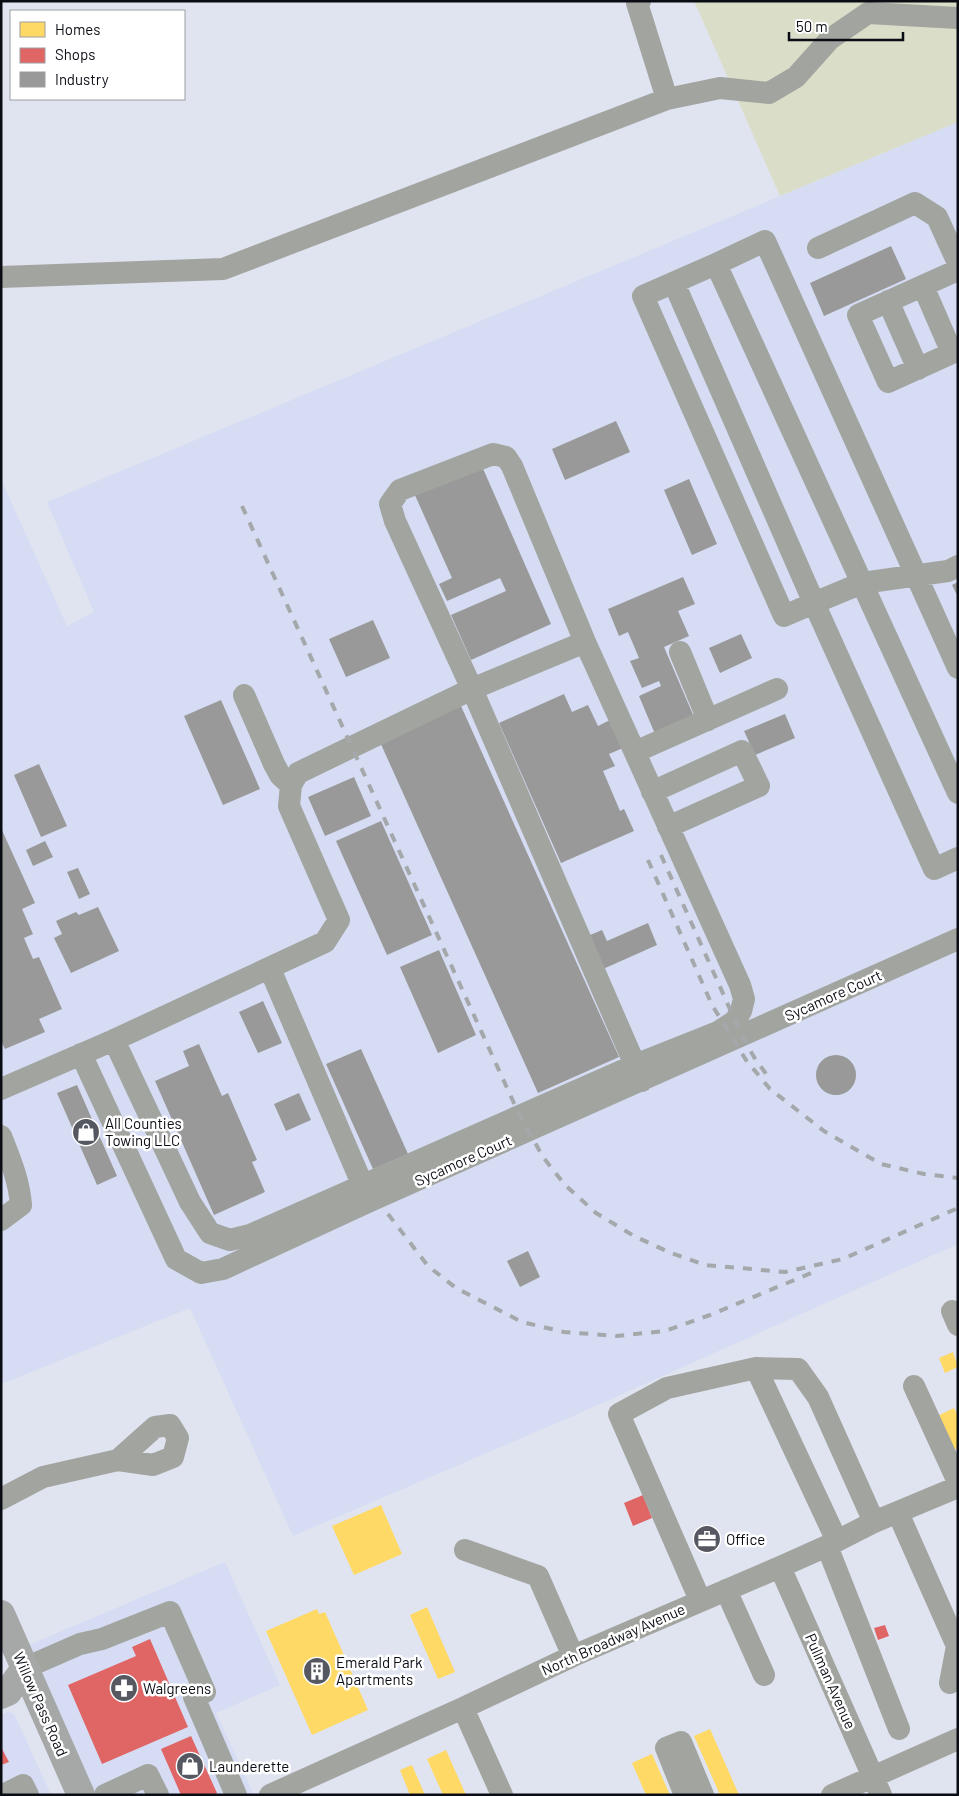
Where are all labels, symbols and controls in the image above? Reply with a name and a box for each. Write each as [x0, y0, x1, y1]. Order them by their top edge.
legend [10, 10, 185, 100]
scale bar [789, 10, 903, 42]
text: 50 m [796, 17, 828, 35]
text: Homes [55, 20, 100, 38]
text: Shops [55, 45, 95, 63]
text: Industry [55, 70, 109, 88]
street label: Sycamore Court [782, 966, 884, 1024]
place label: All Counties Towing LLC [105, 1114, 182, 1149]
shop icon: All Counties Towing LLC [71, 1117, 101, 1147]
street label: Sycamore Court [412, 1131, 514, 1189]
office icon: Office [692, 1524, 722, 1554]
place label: Office [726, 1530, 765, 1548]
street label: North Broadway Avenue [538, 1599, 688, 1679]
street label: Pullman Avenue [802, 1630, 860, 1732]
street label: Willow Pass Road [10, 1649, 72, 1759]
place label: Emerald Park Apartments [336, 1653, 423, 1688]
building icon: Emerald Park Apartments [302, 1656, 332, 1686]
pharmacy icon: Walgreens [109, 1673, 139, 1703]
place label: Walgreens [143, 1679, 211, 1697]
shop icon: Launderette [175, 1751, 205, 1781]
place label: Launderette [209, 1757, 289, 1775]

